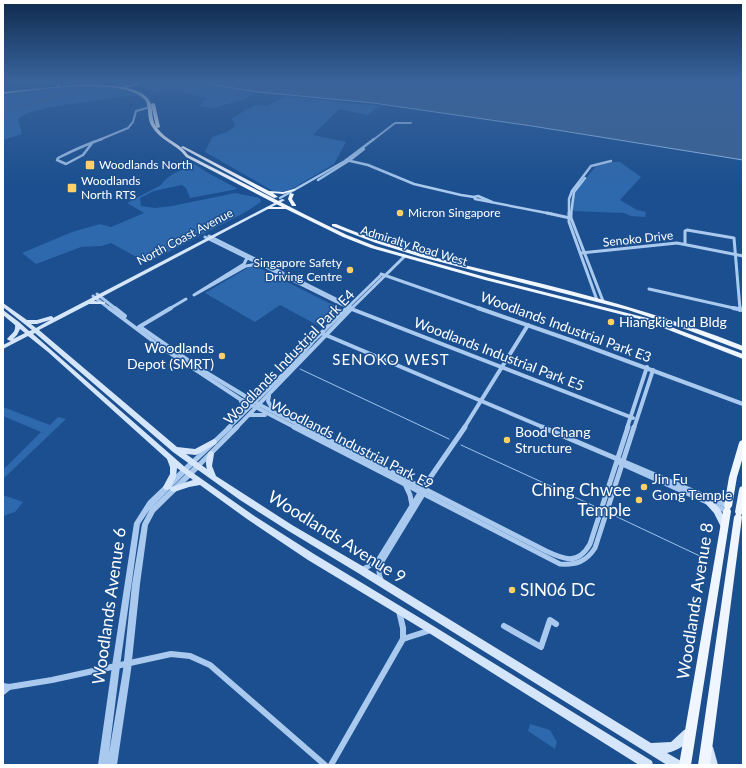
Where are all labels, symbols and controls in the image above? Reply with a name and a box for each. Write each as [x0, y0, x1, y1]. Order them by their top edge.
place label: Woodlands North [99, 157, 193, 172]
marker: Woodlands North [84, 159, 96, 171]
place label: Woodlands North RTS [81, 173, 141, 202]
marker: Woodlands North RTS [66, 182, 78, 194]
street label: North Coast Avenue [134, 205, 235, 268]
place label: Micron Singapore [408, 205, 501, 220]
marker: Micron Singapore [395, 208, 405, 218]
street label: Admiralty Road West [359, 222, 470, 269]
street label: Senoko Drive [602, 227, 674, 250]
place label: Singapore Safety Driving Centre [254, 255, 343, 284]
marker: Singapore Safety Driving Centre [345, 265, 355, 275]
street label: Woodlands Industrial Park E4 [220, 286, 358, 428]
street label: Woodlands Industrial Park E3 [478, 288, 654, 365]
street label: Woodlands Industrial Park E5 [412, 313, 587, 394]
place label: Hiangkie Ind Bldg [619, 313, 727, 330]
marker: Hiangkie Ind Bldg [606, 317, 616, 327]
place label: Woodlands Depot (SMRT) [127, 339, 214, 372]
district label: SENOKO WEST [332, 350, 450, 368]
marker: Woodlands Depot (SMRT) [217, 351, 227, 361]
street label: Woodlands Industrial Park E9 [268, 395, 437, 492]
place label: Bood Chang Structure [515, 423, 590, 456]
marker: Bood Chang Structure [502, 435, 512, 445]
place label: Jin Fu Gong Temple [652, 470, 732, 503]
place label: Ching Chwee Temple [531, 479, 631, 520]
marker: Jin Fu Gong Temple [639, 482, 649, 492]
street label: Woodlands Avenue 9 [264, 486, 410, 587]
marker: Ching Chwee Temple [634, 495, 644, 505]
street label: Woodlands Avenue 8 [672, 521, 717, 681]
street label: Woodlands Avenue 6 [87, 526, 130, 686]
place label: SIN06 DC [520, 579, 595, 600]
marker: SIN06 DC [507, 585, 517, 595]

